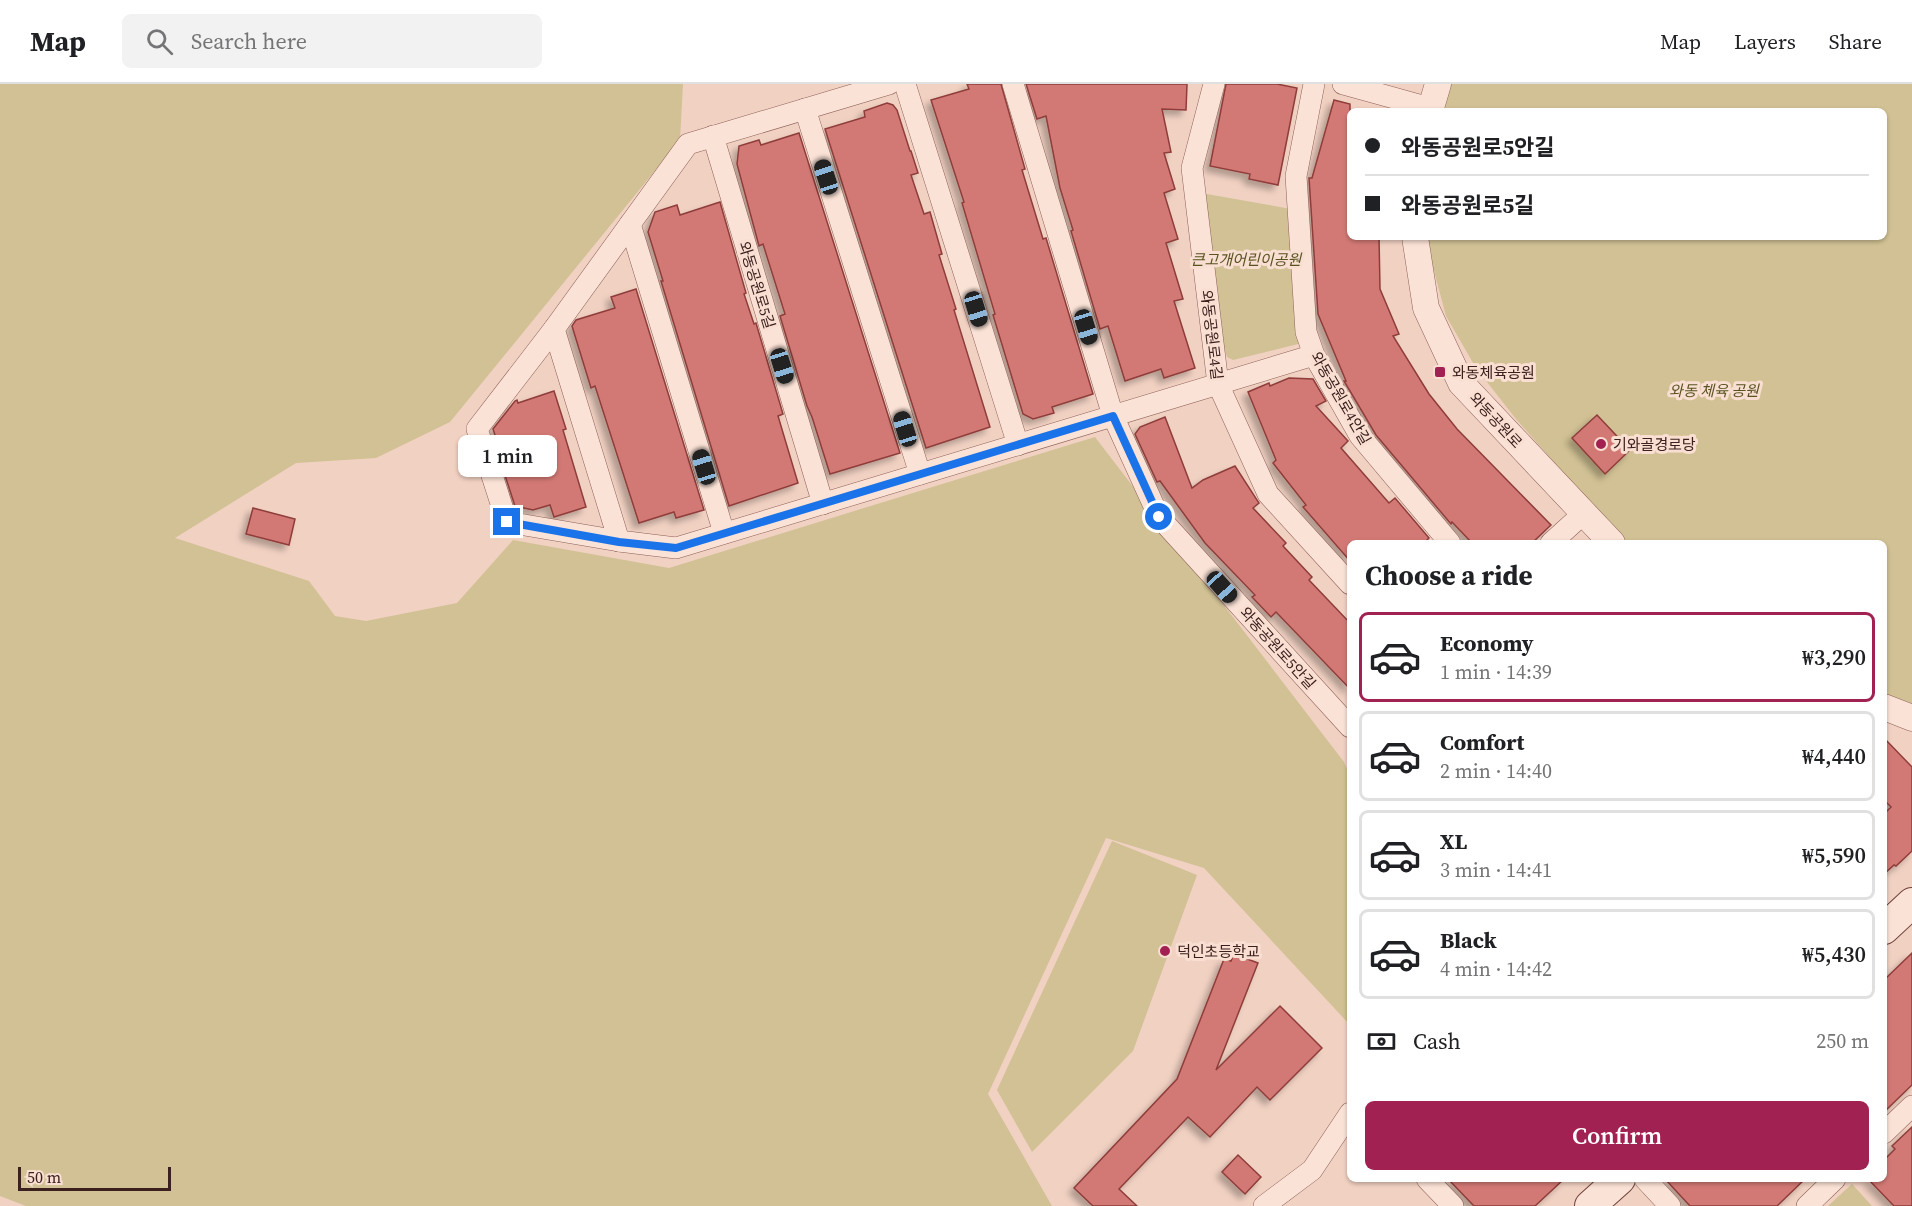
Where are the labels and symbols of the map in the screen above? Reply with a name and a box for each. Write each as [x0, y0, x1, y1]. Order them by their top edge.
car [812, 157, 840, 197]
street label: 와동공원로5길 [734, 239, 780, 331]
park label: 큰고개어린이공원 [1191, 249, 1302, 270]
car [962, 289, 990, 329]
street label: 와동공원로4길 [1196, 289, 1228, 381]
car [1072, 307, 1100, 347]
car [768, 346, 796, 386]
street label: 와동공원로4안길 [1306, 348, 1376, 448]
place label: 와동체육공원 [1452, 362, 1535, 383]
marker: 와동체육공원 [1433, 365, 1447, 379]
park label: 와동 체육 공원 [1669, 380, 1760, 401]
street label: 와동공원로 [1465, 388, 1527, 452]
car [891, 409, 919, 449]
place label: 기와골경로당 [1613, 434, 1696, 455]
callout: 1 min [458, 435, 556, 477]
marker: 기와골경로당 [1594, 437, 1608, 451]
car [690, 447, 718, 487]
route start [1145, 503, 1172, 530]
route end [493, 508, 520, 535]
car [1203, 568, 1241, 606]
street label: 와동공원로5안길 [1235, 602, 1321, 694]
place label: 덕인초등학교 [1177, 941, 1260, 962]
marker: 덕인초등학교 [1158, 944, 1172, 958]
scale bar [18, 1164, 171, 1192]

